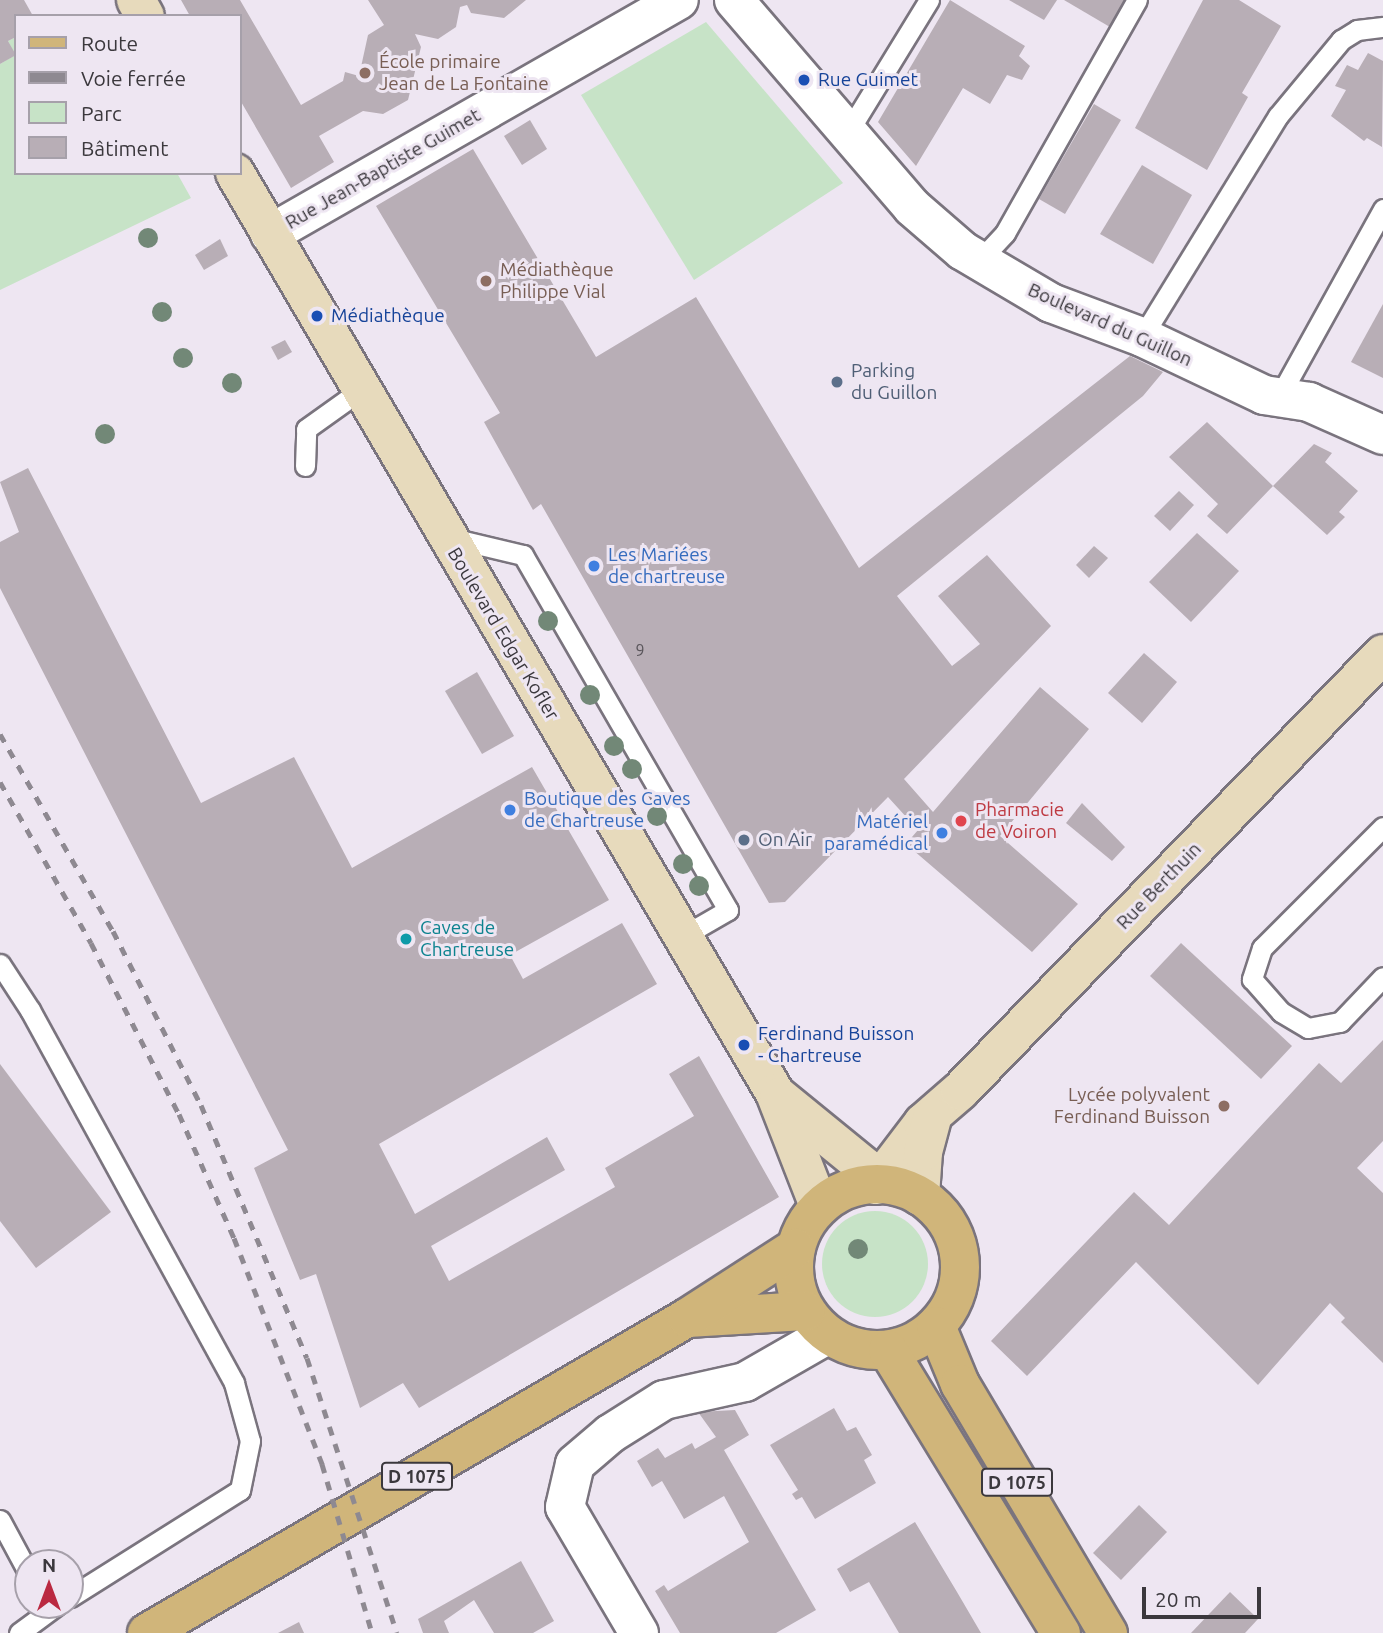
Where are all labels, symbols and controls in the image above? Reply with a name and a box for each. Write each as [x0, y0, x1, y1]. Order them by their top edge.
legend [14, 14, 242, 175]
text: Route [81, 31, 138, 55]
place label: École primaire Jean de La Fontaine [379, 51, 549, 95]
marker: École primaire Jean de La Fontaine [357, 65, 373, 81]
text: Voie ferrée [81, 66, 186, 90]
place label: Rue Guimet [818, 69, 918, 91]
marker: Rue Guimet [796, 72, 812, 88]
text: Parc [81, 101, 122, 125]
street label: Rue Jean-Baptiste Guimet [281, 104, 485, 234]
text: Bâtiment [81, 136, 168, 160]
place label: Médiathèque Philippe Vial [500, 259, 614, 303]
marker: Médiathèque Philippe Vial [478, 273, 494, 289]
street label: Boulevard du Guillon [1024, 278, 1196, 372]
place label: Médiathèque [331, 305, 445, 327]
marker: Médiathèque [309, 308, 325, 324]
place label: Parking du Guillon [851, 360, 937, 404]
marker: Parking du Guillon [829, 374, 845, 390]
street label: Boulevard Edgar Kofler [442, 544, 564, 724]
place label: Les Mariées de chartreuse [608, 544, 725, 588]
marker: Les Mariées de chartreuse [586, 558, 602, 574]
house number: 9 [635, 640, 645, 660]
place label: Boutique des Caves de Chartreuse [524, 788, 690, 832]
place label: Pharmacie de Voiron [975, 799, 1064, 843]
marker: Boutique des Caves de Chartreuse [502, 802, 518, 818]
place label: Matériel paramédical [824, 811, 928, 855]
marker: Pharmacie de Voiron [953, 813, 969, 829]
marker: Matériel paramédical [934, 825, 950, 841]
place label: On Air [758, 829, 812, 851]
marker: On Air [736, 832, 752, 848]
street label: Rue Berthuin [1112, 838, 1206, 934]
place label: Caves de Chartreuse [420, 917, 514, 961]
marker: Caves de Chartreuse [398, 931, 414, 947]
place label: Ferdinand Buisson - Chartreuse [758, 1023, 914, 1067]
marker: Ferdinand Buisson - Chartreuse [736, 1037, 752, 1053]
place label: Lycée polyvalent Ferdinand Buisson [1054, 1084, 1210, 1128]
marker: Lycée polyvalent Ferdinand Buisson [1216, 1098, 1232, 1114]
road number: D 1075 [380, 1462, 454, 1490]
road number: D 1075 [980, 1468, 1054, 1497]
north arrow [14, 1549, 84, 1619]
text: N [42, 1554, 56, 1576]
scale bar [1145, 1574, 1264, 1618]
text: 20 m [1155, 1587, 1202, 1611]

